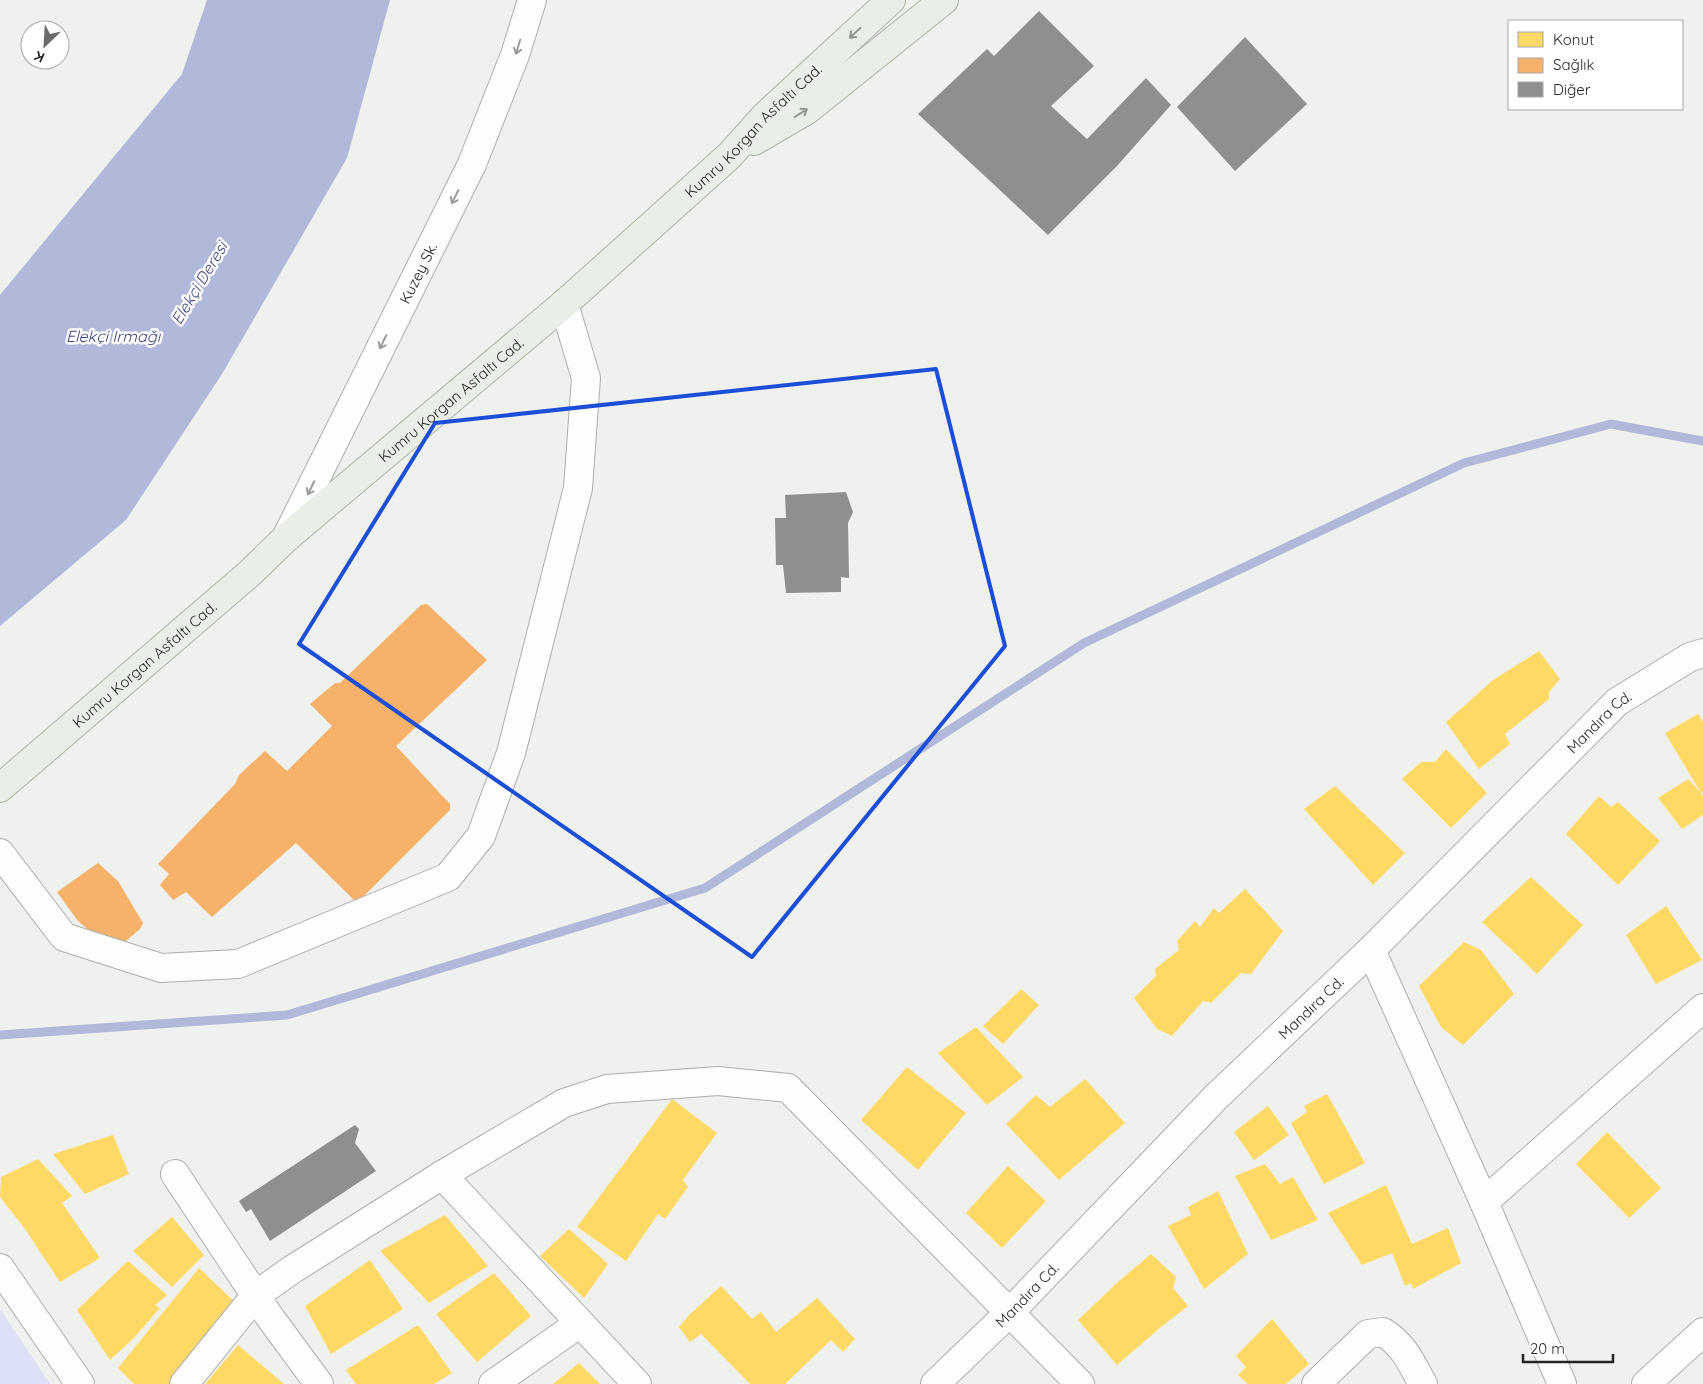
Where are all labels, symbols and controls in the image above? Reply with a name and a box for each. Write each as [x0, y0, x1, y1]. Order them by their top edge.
north arrow [20, 20, 70, 70]
legend [1508, 20, 1683, 110]
one-way arrow [848, 27, 861, 39]
text: Konut [1553, 30, 1594, 49]
one-way arrow [512, 38, 522, 54]
text: K [32, 47, 47, 67]
text: Sağlık [1553, 55, 1595, 74]
street label: Kumru Korgan Asfaltı Cad. [680, 59, 825, 201]
text: Diğer [1553, 80, 1591, 99]
one-way arrow [793, 108, 807, 118]
one-way arrow [450, 189, 460, 204]
water label: Elekçi Deresi [167, 237, 232, 328]
street label: Kuzey Sk. [395, 239, 441, 307]
water label: Elekçi Irmağı [66, 326, 162, 346]
street label: Kumru Korgan Asfaltı Cad. [374, 333, 527, 466]
one-way arrow [378, 334, 387, 349]
one-way arrow [306, 480, 315, 495]
street label: Kumru Korgan Asfaltı Cad. [68, 597, 220, 731]
street label: Mandıra Cd. [1562, 686, 1635, 757]
street label: Mandıra Cd. [1274, 972, 1347, 1043]
street label: Mandıra Cd. [991, 1258, 1062, 1331]
scale bar [1523, 1332, 1613, 1364]
text: 20 m [1530, 1339, 1565, 1358]

